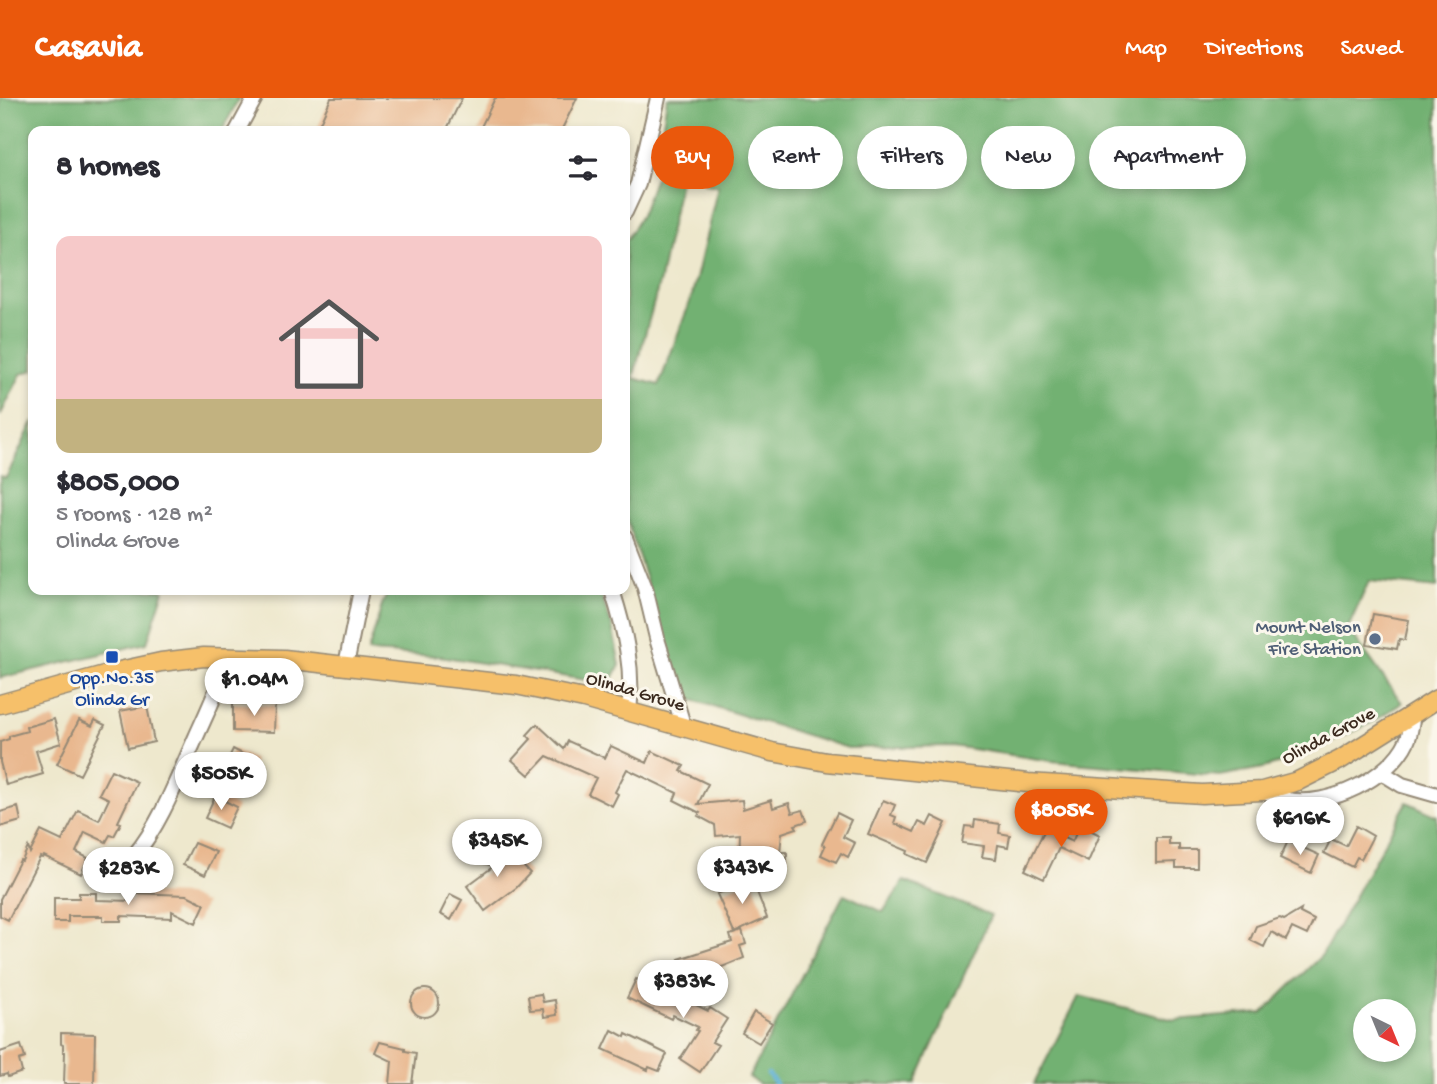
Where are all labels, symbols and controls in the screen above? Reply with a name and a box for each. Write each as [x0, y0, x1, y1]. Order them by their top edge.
text: Casavia [35, 30, 142, 68]
text: Map [1125, 35, 1167, 64]
text: Directions [1205, 35, 1303, 64]
text: Saved [1341, 35, 1402, 64]
chip: Buy [651, 126, 734, 189]
chip: Rent [748, 126, 843, 189]
chip: Filters [857, 126, 967, 189]
chip: New [981, 126, 1075, 189]
chip: Apartment [1089, 126, 1246, 189]
icon: filters [564, 149, 602, 187]
text: 8 homes [56, 151, 159, 186]
icon: home [266, 281, 392, 407]
text: $805,000 [56, 467, 179, 502]
text: 5 rooms · 128 m² [56, 502, 213, 529]
text: Olinda Grove [56, 529, 179, 556]
place label: Mount Nelson Fire Station [1255, 617, 1361, 662]
marker: Mount Nelson Fire Station [1367, 631, 1383, 647]
marker: Opp.No.35 Olinda Gr [104, 649, 120, 665]
pin: $1.04M [197, 658, 311, 718]
text: $1.04M [221, 667, 287, 694]
place label: Opp.No.35 Olinda Gr [70, 668, 154, 713]
street label: Olinda Grove [583, 668, 687, 718]
street label: Olinda Grove [1279, 703, 1379, 771]
pin: $505K [172, 752, 270, 812]
text: $505K [191, 761, 251, 788]
pin: $805K [1012, 790, 1110, 849]
text: $805K [1031, 798, 1091, 825]
pin: $616K [1251, 798, 1349, 857]
text: $616K [1272, 806, 1328, 833]
pin: $345K [448, 820, 546, 879]
text: $345K [468, 828, 526, 855]
pin: $343K [693, 846, 791, 906]
pin: $283K [79, 848, 177, 907]
text: $343K [713, 855, 771, 882]
text: $283K [99, 856, 157, 883]
pin: $383K [634, 960, 732, 1020]
text: $383K [653, 969, 713, 996]
north arrow [1353, 999, 1416, 1062]
map controls [1353, 999, 1416, 1062]

